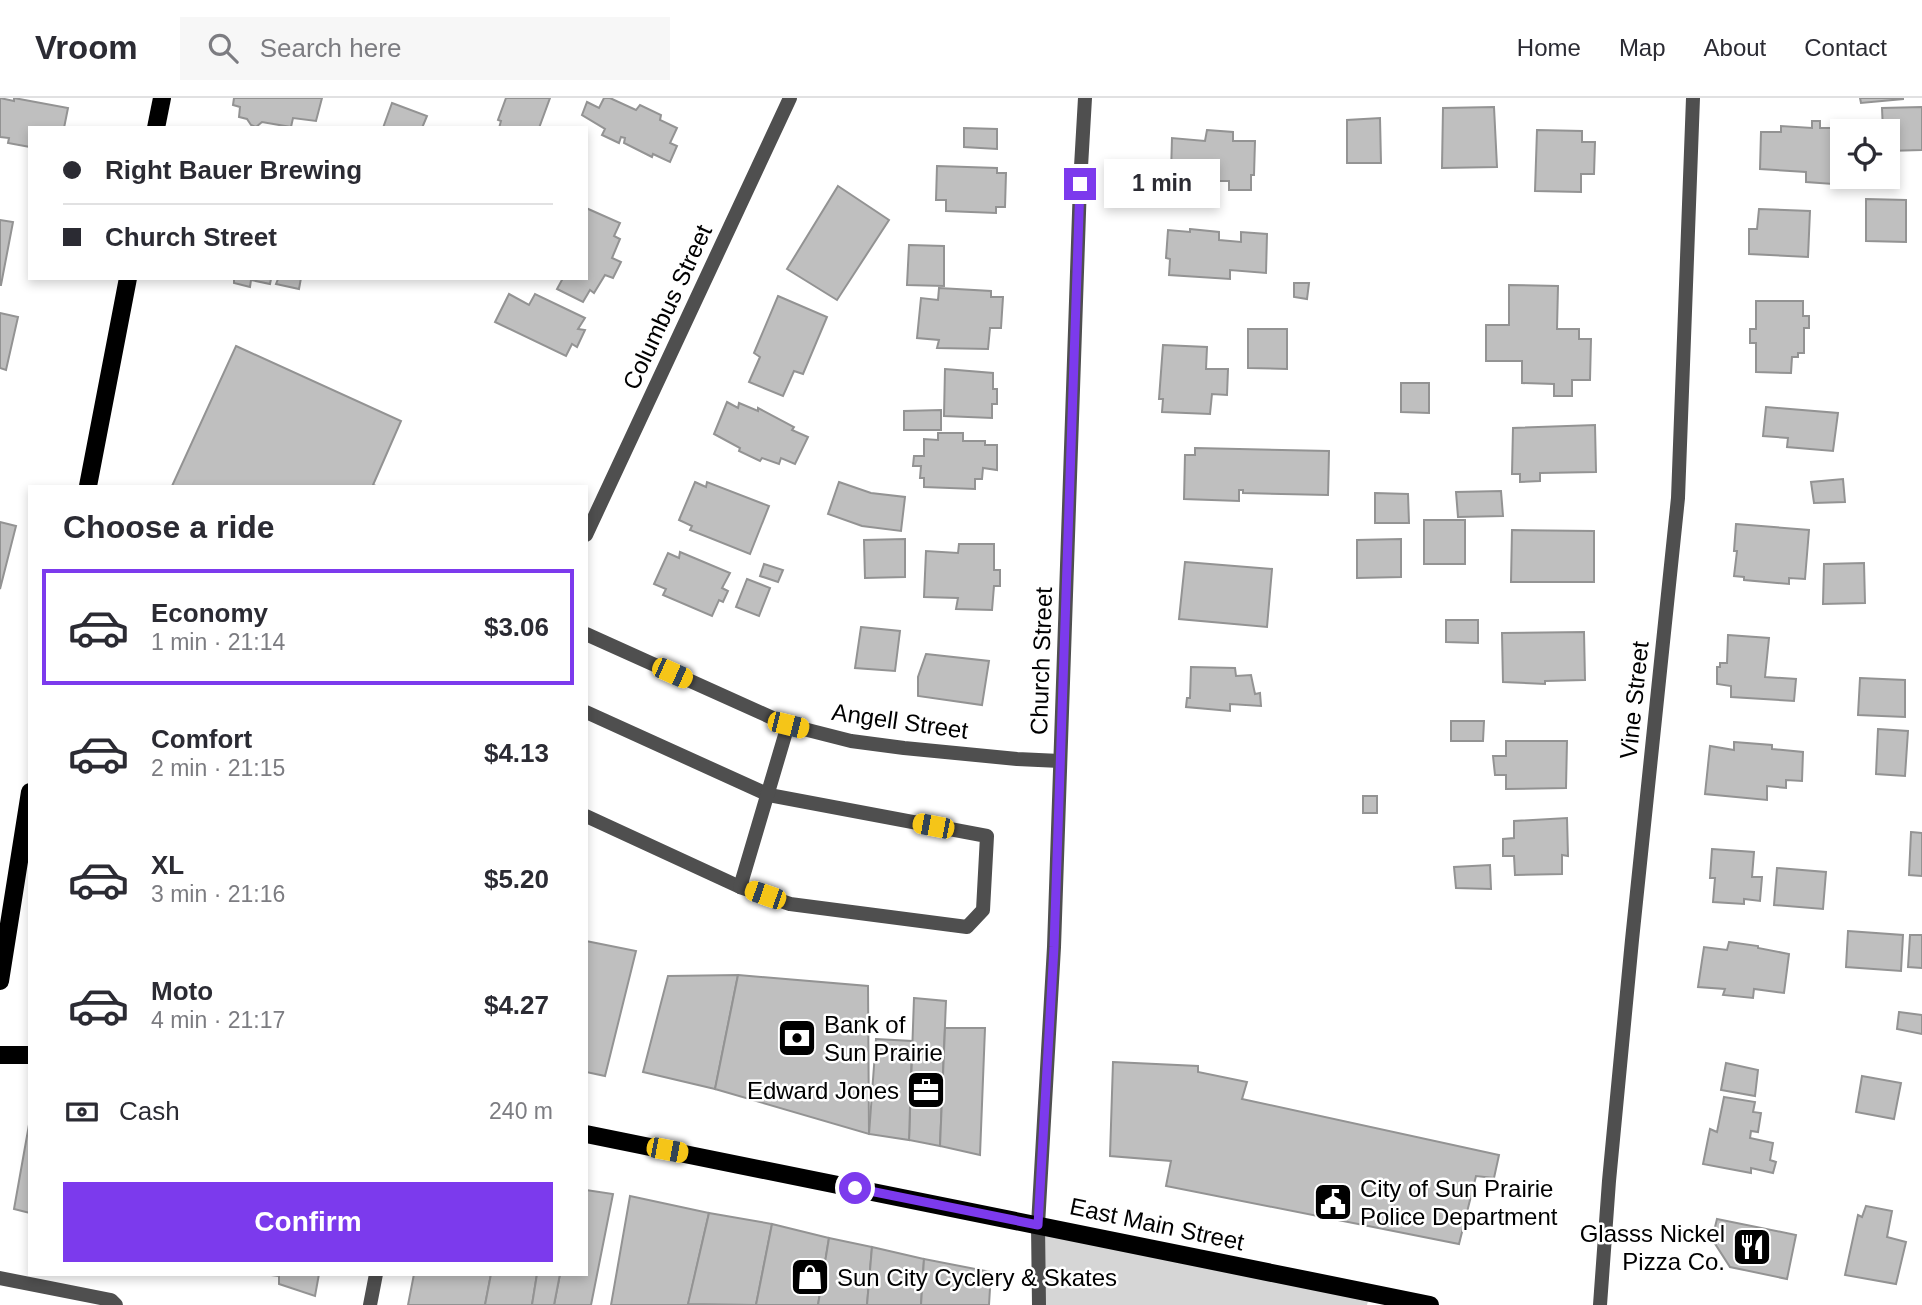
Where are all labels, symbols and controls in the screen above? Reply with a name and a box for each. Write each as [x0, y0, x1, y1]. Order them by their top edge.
search box [180, 17, 670, 80]
text: Vroom [35, 29, 138, 66]
icon: search [204, 29, 242, 67]
text: Search here [260, 33, 401, 63]
text: Home [1517, 34, 1581, 61]
text: Map [1619, 34, 1666, 61]
text: About [1704, 34, 1766, 61]
text: Contact [1804, 34, 1887, 61]
map controls [1830, 119, 1900, 189]
button: locate [1830, 119, 1900, 189]
text: Right Bauer Brewing [105, 155, 362, 185]
callout: 1 min [1104, 160, 1220, 208]
route end [1064, 168, 1096, 200]
text: 1 min [1132, 170, 1192, 196]
street label: Columbus Street [617, 220, 717, 394]
text: Church Street [105, 222, 277, 252]
text: Choose a ride [63, 509, 275, 545]
street label: Church Street [1025, 586, 1057, 735]
icon: car [67, 596, 130, 659]
text: Economy [151, 598, 268, 628]
text: $3.06 [484, 612, 549, 642]
text: 1 min · 21:14 [151, 629, 285, 655]
street label: Vine Street [1614, 639, 1654, 760]
car [649, 655, 696, 691]
street label: Angell Street [830, 698, 970, 744]
car [766, 710, 811, 740]
icon: car [67, 722, 130, 785]
text: Comfort [151, 724, 252, 754]
text: $4.13 [484, 738, 549, 768]
text: 2 min · 21:15 [151, 755, 285, 781]
car [911, 812, 956, 840]
icon: car [67, 848, 130, 911]
text: XL [151, 850, 184, 880]
text: $5.20 [484, 864, 549, 894]
car [742, 878, 789, 912]
text: 3 min · 21:16 [151, 881, 285, 907]
icon: car [67, 974, 130, 1037]
text: Moto [151, 976, 213, 1006]
text: $4.27 [484, 990, 549, 1020]
text: 4 min · 21:17 [151, 1007, 285, 1033]
place label: Bank of Sun Prairie [824, 1011, 943, 1066]
bank icon: Bank of Sun Prairie [776, 1017, 818, 1059]
office icon: Edward Jones [905, 1069, 947, 1111]
place label: Edward Jones [747, 1077, 899, 1104]
icon: cash [63, 1093, 101, 1131]
text: Cash [119, 1096, 180, 1126]
text: 240 m [489, 1098, 553, 1124]
car [645, 1136, 690, 1164]
route start [839, 1172, 871, 1204]
place label: City of Sun Prairie Police Department [1360, 1175, 1558, 1230]
public building icon: City of Sun Prairie Police Department [1312, 1181, 1354, 1223]
button: Confirm [63, 1182, 553, 1262]
street label: East Main Street [1067, 1192, 1247, 1256]
place label: Glasss Nickel Pizza Co. [1580, 1220, 1725, 1275]
restaurant icon: Glasss Nickel Pizza Co. [1731, 1226, 1773, 1268]
shop icon: Sun City Cyclery & Skates [789, 1256, 831, 1298]
place label: Sun City Cyclery & Skates [837, 1264, 1117, 1291]

